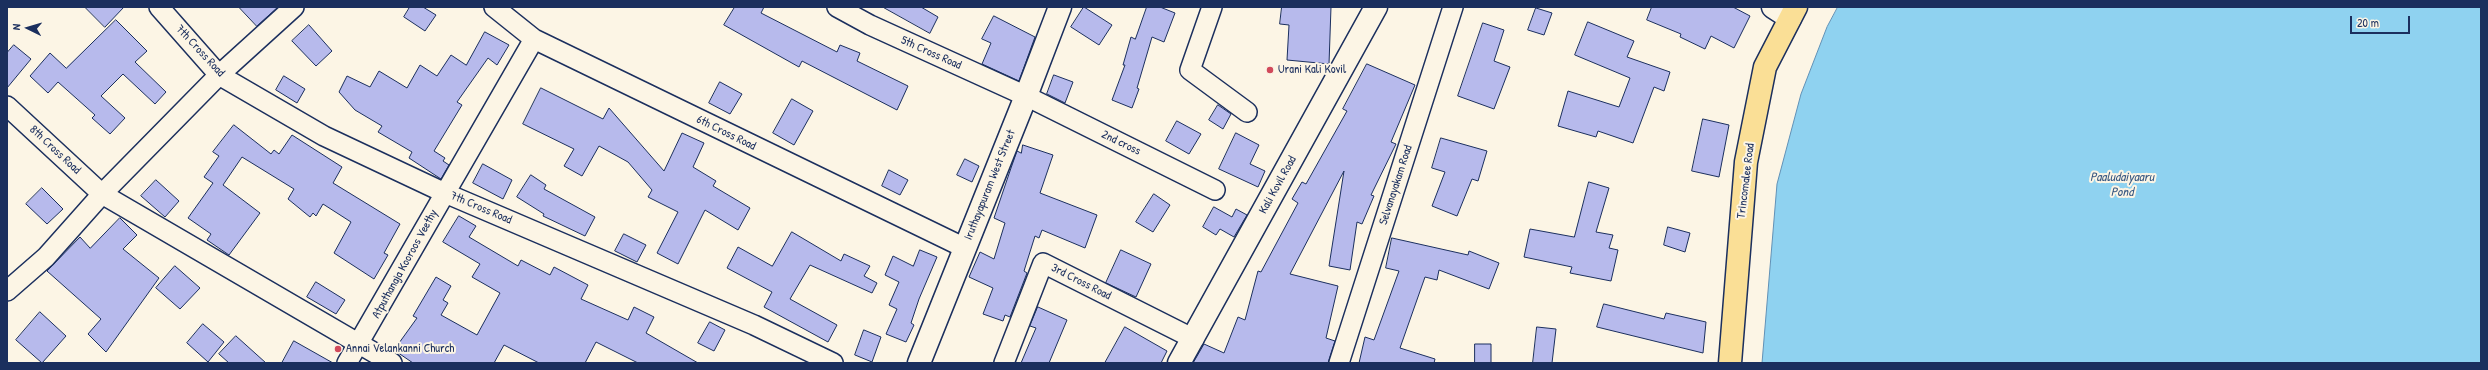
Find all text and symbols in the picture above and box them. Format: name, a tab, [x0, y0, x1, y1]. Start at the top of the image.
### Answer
north arrow	[8, 8, 48, 48]
scale bar	[2352, 8, 2412, 34]
text: 20 m	[2357, 14, 2379, 31]
street label: 7th Cross Road	[172, 22, 228, 80]
text: N	[9, 23, 23, 30]
street label: 5th Cross Road	[899, 33, 963, 73]
place label: Urani Kali Kovil	[1278, 63, 1346, 77]
marker: Urani Kali Kovil	[1265, 65, 1275, 75]
street label: 6th Cross Road	[694, 112, 758, 154]
street label: 8th Cross Road	[26, 123, 84, 177]
street label: 2nd cross	[1099, 127, 1143, 159]
street label: Iruthayapuram West Street	[961, 128, 1019, 242]
street label: Trincomalee Road	[1734, 142, 1758, 220]
street label: Selvanayakam Road	[1376, 143, 1416, 227]
street label: Kali Kovil Road	[1256, 154, 1300, 216]
water label: Paaludaiyaaru Pond	[2090, 170, 2154, 201]
street label: 7th Cross Road	[448, 189, 514, 227]
street label: Atputhanaja Kooroos Veethy	[369, 207, 441, 321]
street label: 3rd Cross Road	[1049, 261, 1113, 303]
place label: Annai Velankanni Church	[346, 342, 454, 356]
marker: Annai Velankanni Church	[333, 344, 343, 354]

